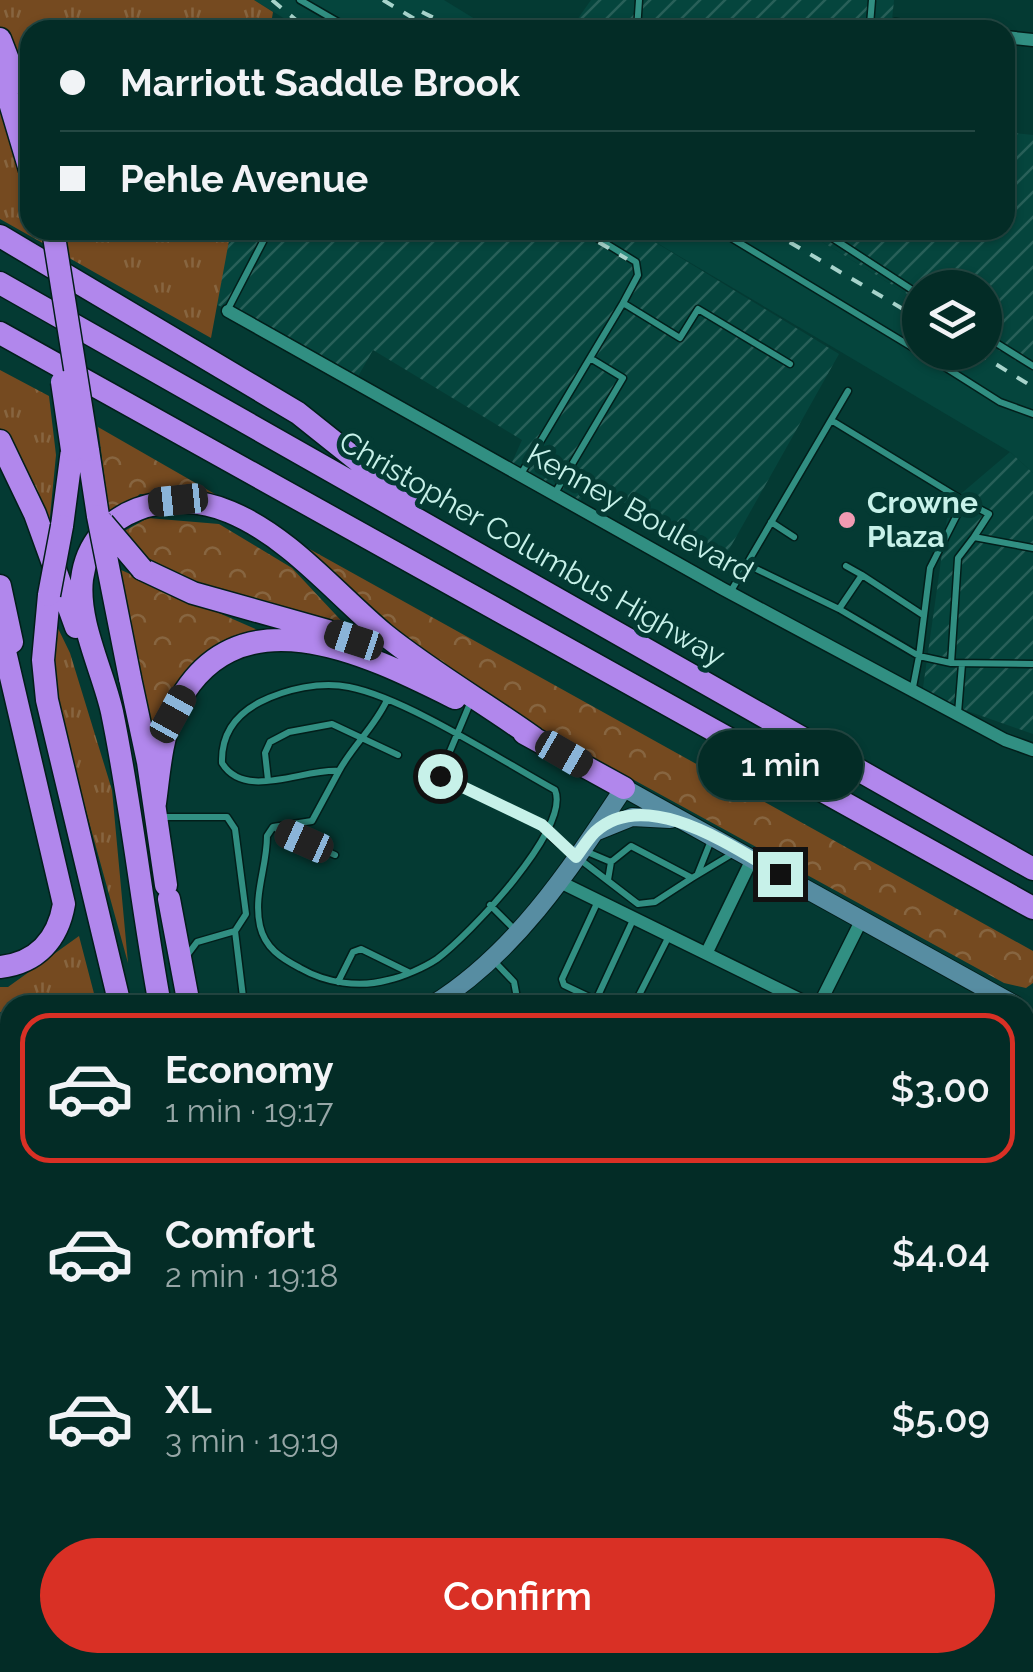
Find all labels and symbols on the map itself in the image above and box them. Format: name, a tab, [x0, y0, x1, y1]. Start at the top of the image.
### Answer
street label: Christopher Columbus Highway	[333, 424, 731, 674]
street label: Kenney Boulevard	[521, 436, 759, 589]
car	[147, 482, 209, 518]
place label: Crowne Plaza	[867, 485, 978, 554]
marker: Crowne Plaza	[836, 509, 858, 531]
car	[321, 616, 387, 664]
car	[145, 680, 201, 748]
car	[531, 726, 597, 782]
callout: 1 min	[698, 729, 862, 799]
route start	[418, 754, 463, 799]
car	[270, 815, 338, 867]
route end	[758, 852, 803, 897]

